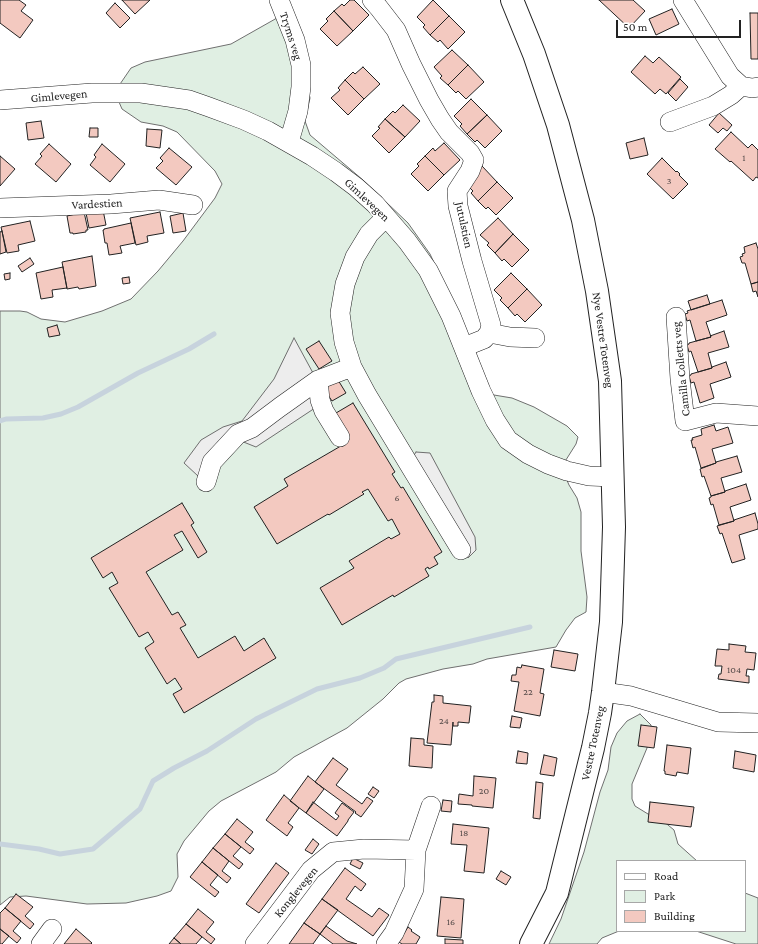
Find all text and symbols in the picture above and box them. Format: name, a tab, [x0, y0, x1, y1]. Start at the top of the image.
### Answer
street label: Tryms veg	[277, 10, 305, 62]
scale bar	[618, 12, 743, 38]
text: 50 m	[623, 20, 647, 34]
street label: Gimlevegen	[30, 86, 88, 106]
house number: 1	[742, 152, 746, 164]
street label: Gimlevegen	[341, 175, 393, 225]
house number: 3	[667, 175, 671, 187]
street label: Vardestien	[71, 195, 123, 213]
street label: Jutulstien	[452, 201, 476, 249]
street label: Nye Vestre Totenveg	[589, 291, 617, 389]
street label: Camilla Colletts veg	[669, 321, 693, 417]
house number: 6	[394, 492, 400, 504]
house number: 104	[727, 664, 741, 676]
house number: 22	[523, 686, 533, 698]
street label: Vestre Totenveg	[578, 704, 608, 782]
house number: 24	[439, 715, 449, 727]
house number: 20	[479, 785, 489, 797]
house number: 18	[460, 827, 468, 839]
legend	[616, 860, 746, 932]
street label: Konglevegen	[271, 864, 321, 920]
text: Road	[654, 869, 678, 883]
text: Park	[654, 889, 675, 903]
text: Building	[654, 909, 695, 923]
house number: 16	[447, 916, 455, 928]

